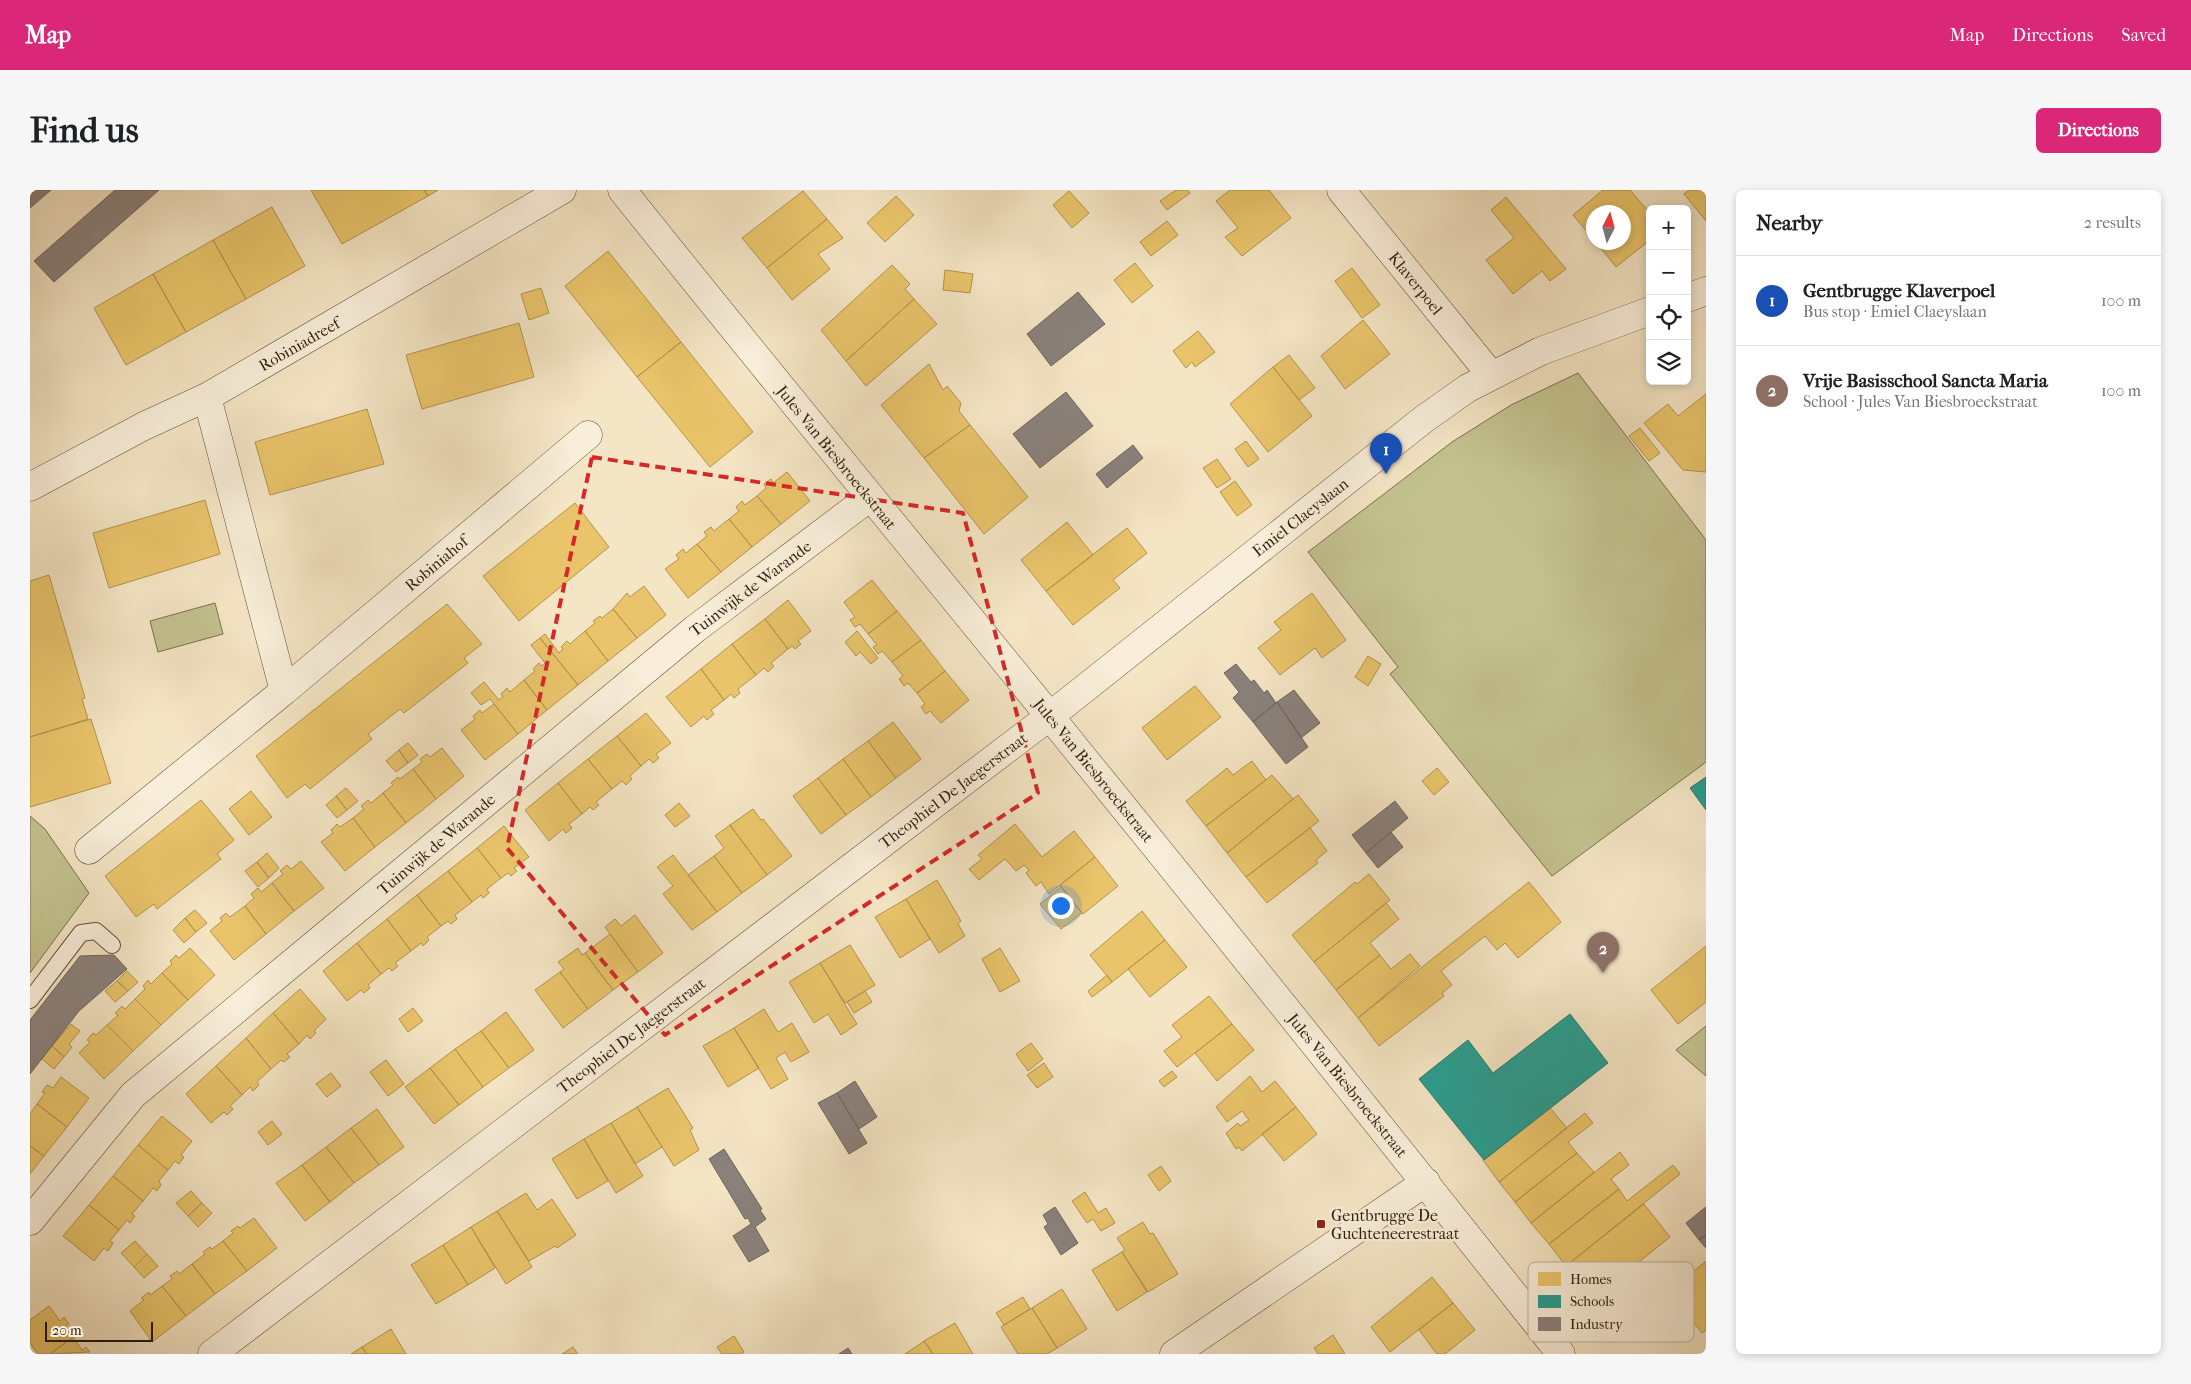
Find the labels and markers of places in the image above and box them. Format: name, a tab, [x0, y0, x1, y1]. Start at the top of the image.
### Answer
pin: 1	[1370, 433, 1402, 474]
pin: 2	[1587, 932, 1619, 973]
place label: Gentbrugge De Guchteneerestraat	[1331, 1206, 1460, 1243]
marker: Gentbrugge De Guchteneerestraat	[1315, 1218, 1327, 1230]

